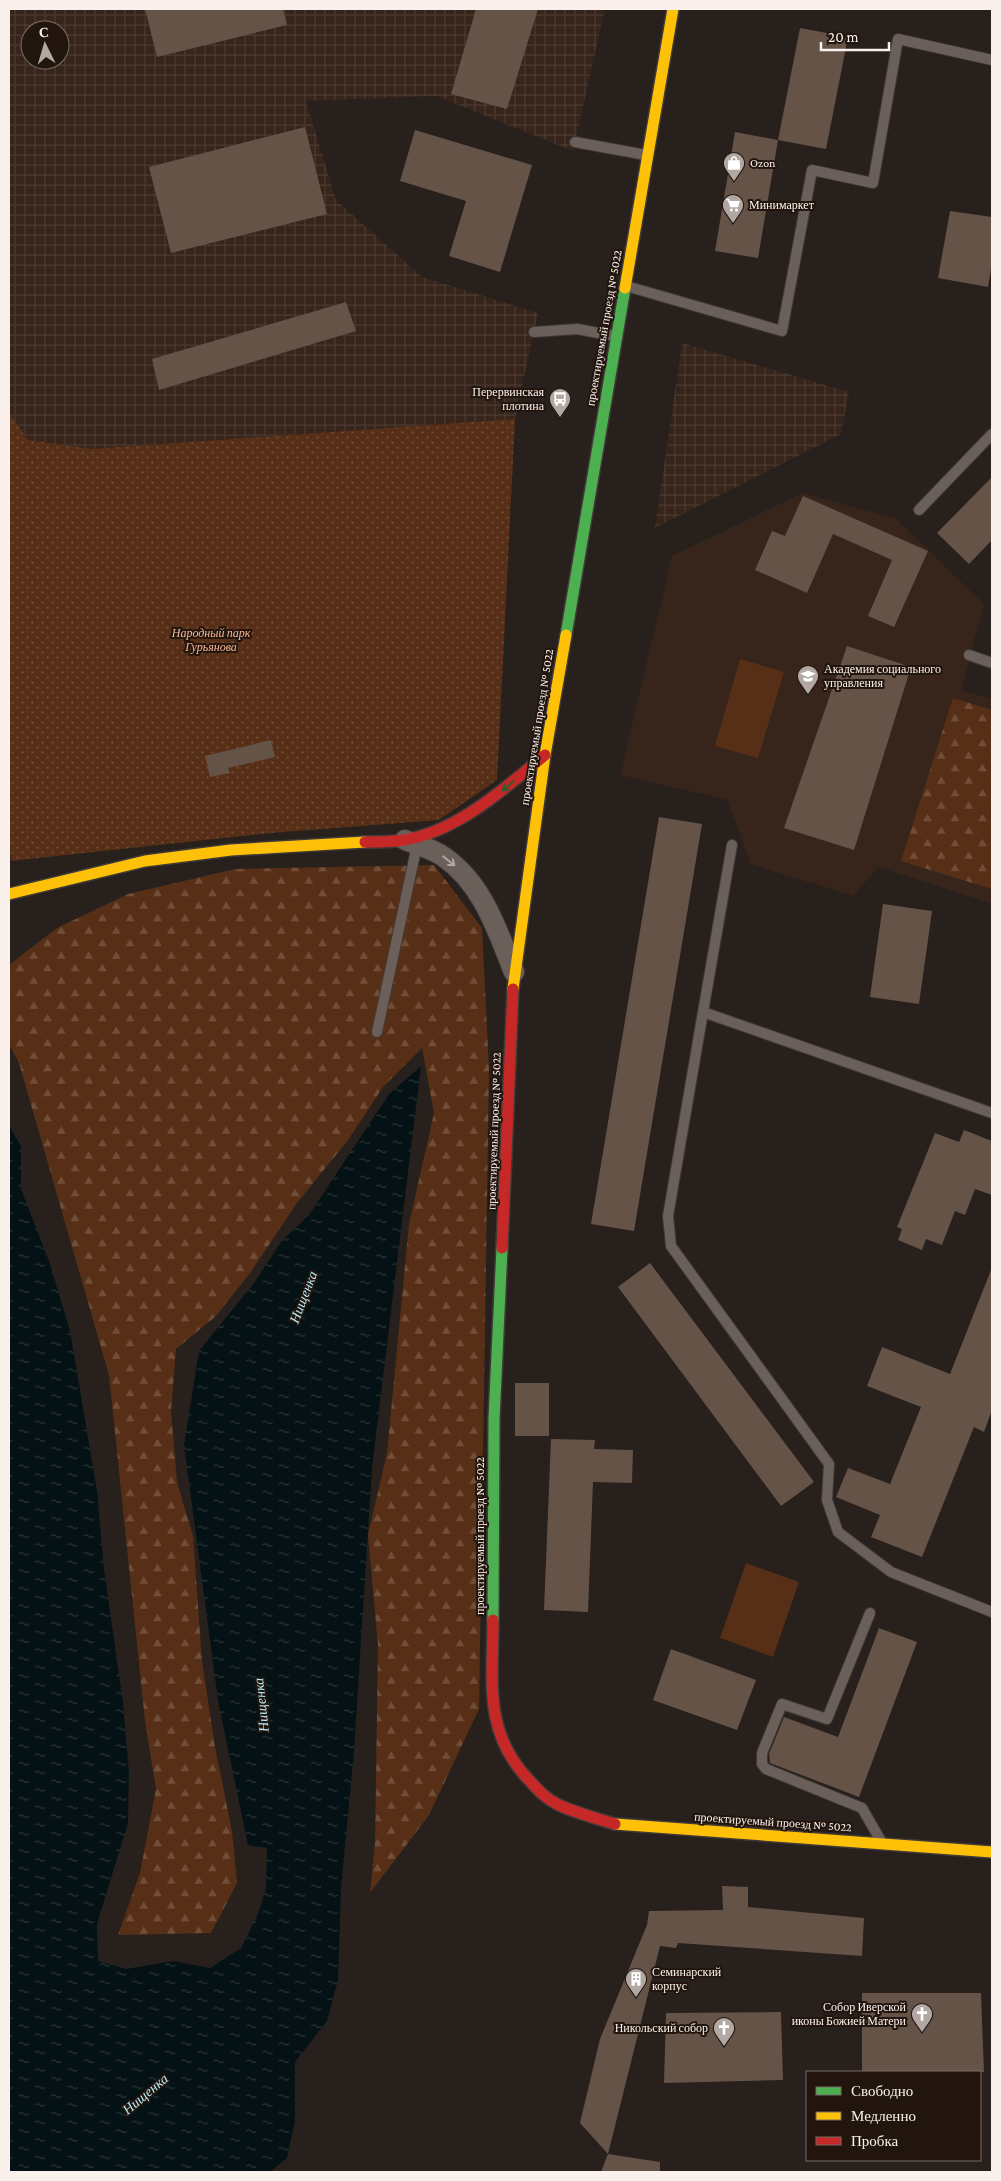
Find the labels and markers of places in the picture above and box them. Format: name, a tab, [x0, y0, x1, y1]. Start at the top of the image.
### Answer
shop icon: Ozon	[722, 151, 746, 182]
place label: Ozon	[750, 156, 776, 170]
supermarket icon: Минимаркет	[721, 193, 745, 224]
place label: Минимаркет	[749, 198, 815, 212]
place label: Перервинская плотина	[472, 385, 545, 413]
bus stop icon: Перервинская плотина	[548, 387, 572, 418]
place label: Академия социального управления	[824, 662, 941, 690]
school or university icon: Академия социального управления	[796, 664, 820, 695]
place label: Семинарский корпус	[652, 1965, 722, 1993]
building icon: Семинарский корпус	[624, 1967, 648, 1998]
place label: Собор Иверской иконы Божией Матери	[792, 2000, 907, 2028]
church icon: Собор Иверской иконы Божией Матери	[910, 2002, 934, 2033]
church icon: Никольский собор	[712, 2016, 736, 2047]
place label: Никольский собор	[615, 2021, 708, 2035]

